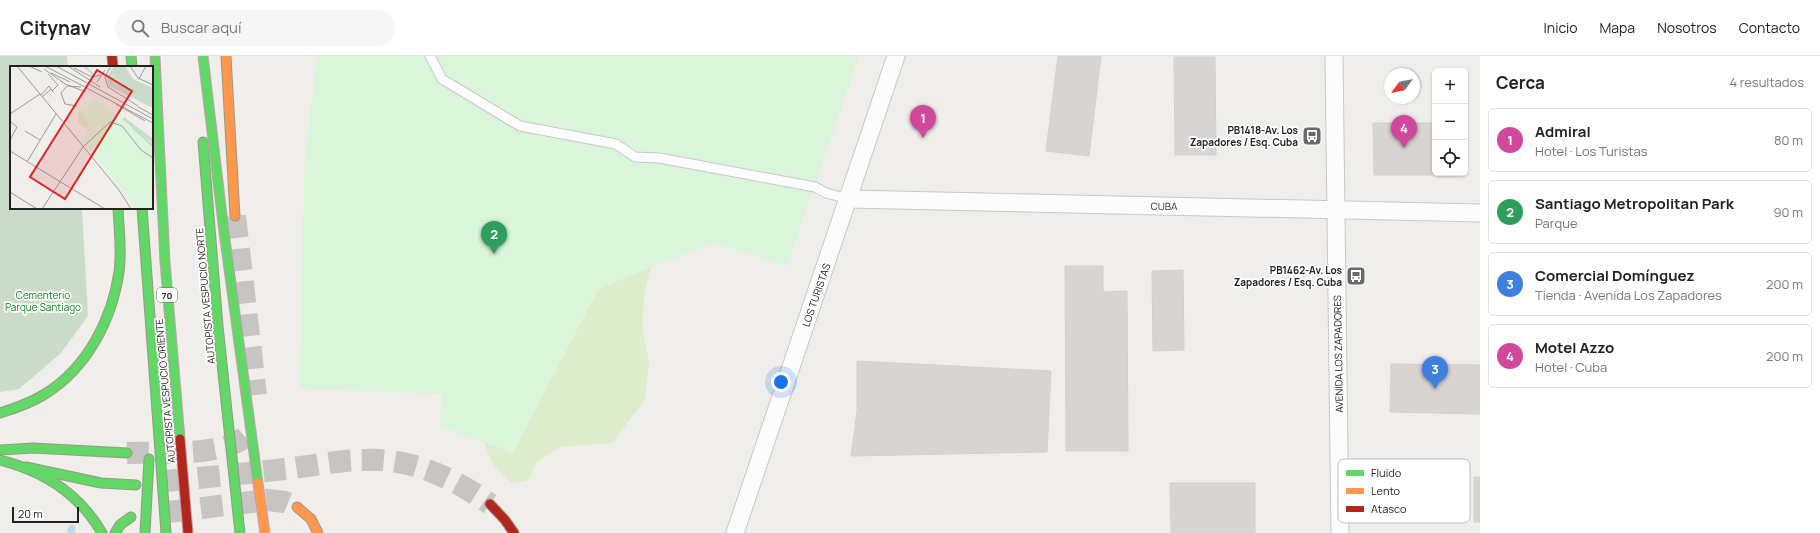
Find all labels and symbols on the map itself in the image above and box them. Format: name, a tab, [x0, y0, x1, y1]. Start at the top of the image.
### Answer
inset map	[10, 66, 153, 209]
north arrow	[1384, 68, 1420, 104]
pin: 1	[910, 105, 936, 138]
pin: 4	[1391, 115, 1417, 148]
place label: PB1418-Av. Los Zapadores / Esq. Cuba	[1190, 123, 1299, 149]
bus stop icon: PB1418-Av. Los Zapadores / Esq. Cuba	[1301, 125, 1323, 147]
street label: CUBA	[1151, 199, 1178, 213]
pin: 2	[481, 221, 507, 254]
street label: AUTOPISTA VESPUCIO NORTE	[192, 227, 218, 365]
street label: LOS TURISTAS	[799, 261, 833, 329]
place label: PB1462-Av. Los Zapadores / Esq. Cuba	[1234, 263, 1343, 289]
bus stop icon: PB1462-Av. Los Zapadores / Esq. Cuba	[1345, 265, 1367, 287]
park label: Cementerio Parque Santiago	[5, 288, 81, 314]
road number: 70	[157, 288, 177, 302]
street label: AVENIDA LOS ZAPADORES	[1330, 295, 1346, 413]
street label: AUTOPISTA VESPUCIO ORIENTE	[152, 318, 178, 464]
pin: 3	[1422, 356, 1448, 389]
your location	[771, 372, 791, 392]
legend	[1338, 459, 1470, 523]
text: Fluido	[1371, 465, 1402, 480]
text: Lento	[1371, 483, 1401, 498]
text: Atasco	[1371, 501, 1407, 516]
scale bar	[12, 505, 79, 524]

